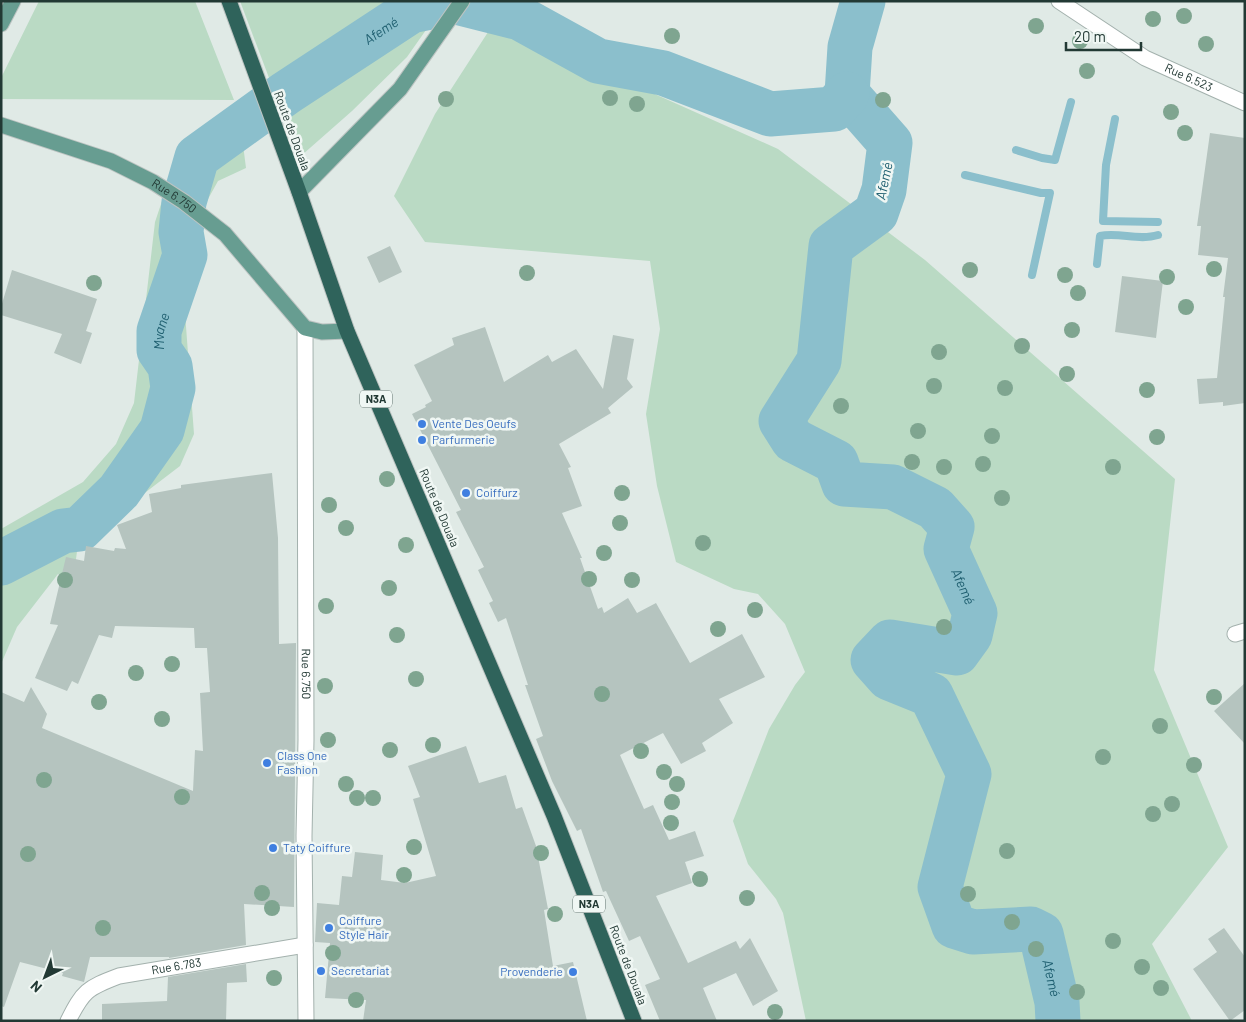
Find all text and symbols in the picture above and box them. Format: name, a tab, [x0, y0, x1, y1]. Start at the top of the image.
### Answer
water label: Afemé	[360, 13, 401, 48]
scale bar	[1066, 20, 1141, 52]
text: 20 m	[1074, 27, 1106, 45]
street label: Rue 6.523	[1163, 60, 1215, 94]
street label: Route de Douala	[272, 89, 314, 173]
water label: Afemé	[871, 161, 896, 201]
street label: Rue 6.750	[150, 175, 200, 215]
water label: Mvane	[150, 310, 173, 350]
road number: N3A	[360, 390, 392, 408]
place label: Vente Des Oeufs	[432, 416, 517, 430]
marker: Vente Des Oeufs	[416, 418, 428, 430]
place label: Parfurmerie	[432, 432, 495, 446]
marker: Parfurmerie	[416, 434, 428, 446]
street label: Route de Douala	[417, 466, 463, 549]
place label: Coiffurz	[476, 485, 518, 499]
marker: Coiffurz	[460, 487, 472, 499]
water label: Afemé	[948, 566, 979, 607]
street label: Rue 6.750	[300, 649, 314, 699]
place label: Class One Fashion	[277, 748, 327, 776]
marker: Class One Fashion	[261, 757, 273, 769]
place label: Taty Coiffure	[283, 840, 351, 854]
marker: Taty Coiffure	[267, 842, 279, 854]
road number: N3A	[573, 896, 605, 912]
place label: Coiffure Style Hair	[339, 913, 390, 941]
marker: Coiffure Style Hair	[323, 922, 335, 934]
street label: Route de Douala	[607, 923, 651, 1006]
north arrow	[20, 952, 70, 1002]
street label: Rue 6.783	[150, 954, 202, 976]
water label: Afemé	[1039, 957, 1064, 998]
place label: Secretariat	[331, 963, 390, 977]
place label: Provenderie	[500, 964, 563, 978]
marker: Secretariat	[315, 965, 327, 977]
marker: Provenderie	[567, 966, 579, 978]
text: N	[27, 978, 45, 996]

